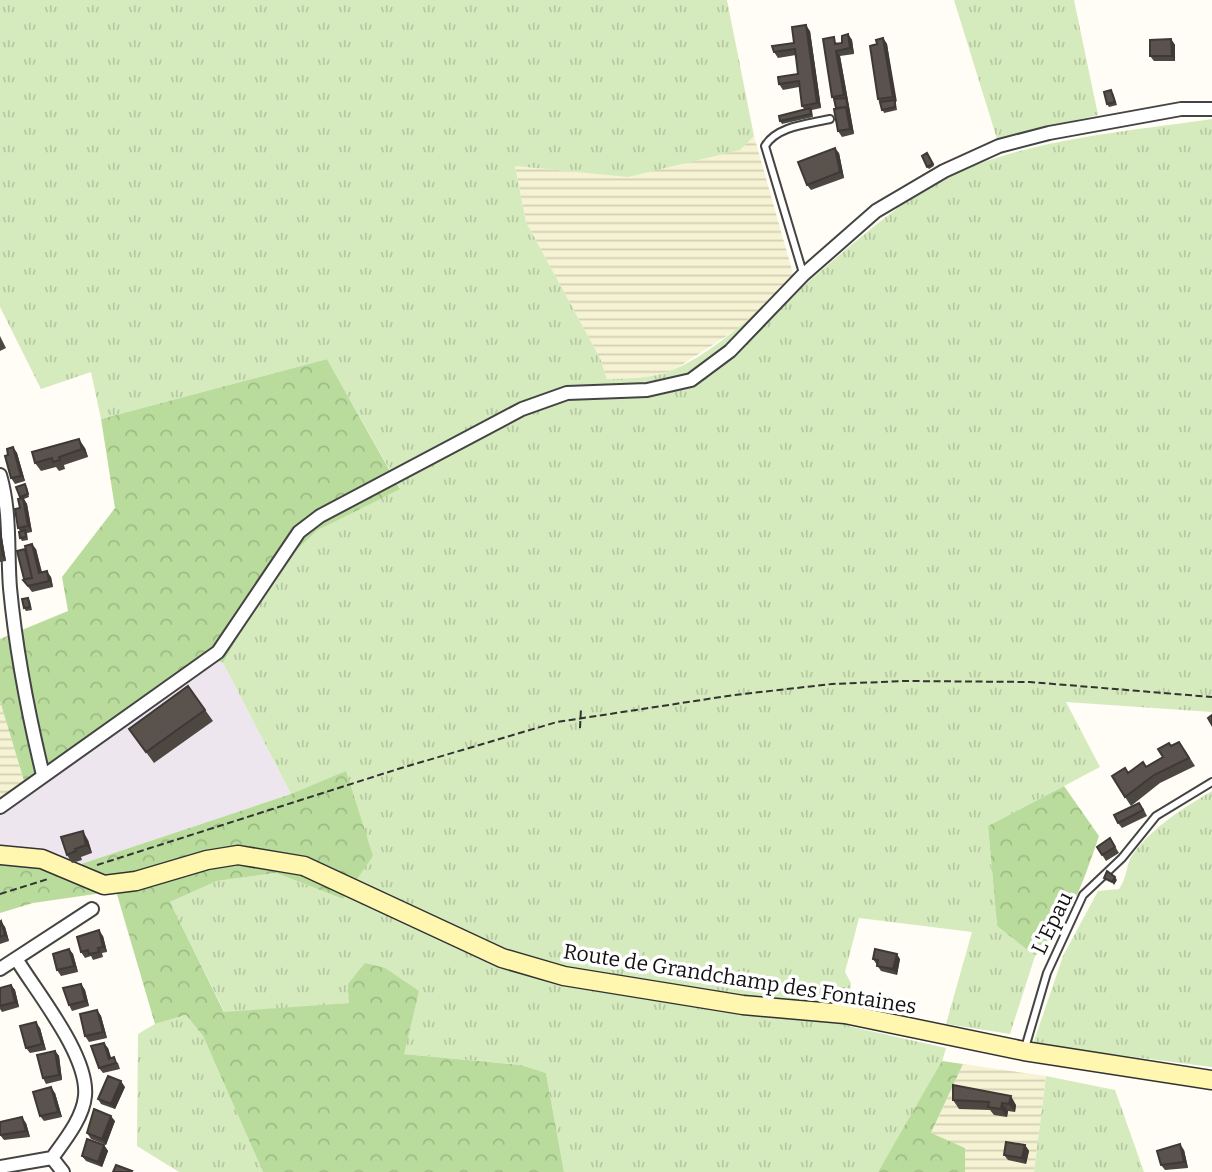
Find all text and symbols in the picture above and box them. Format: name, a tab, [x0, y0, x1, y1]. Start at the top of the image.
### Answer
street label: L'Epau	[1026, 887, 1078, 959]
street label: Route de Grandchamp des Fontaines	[562, 938, 918, 1020]

